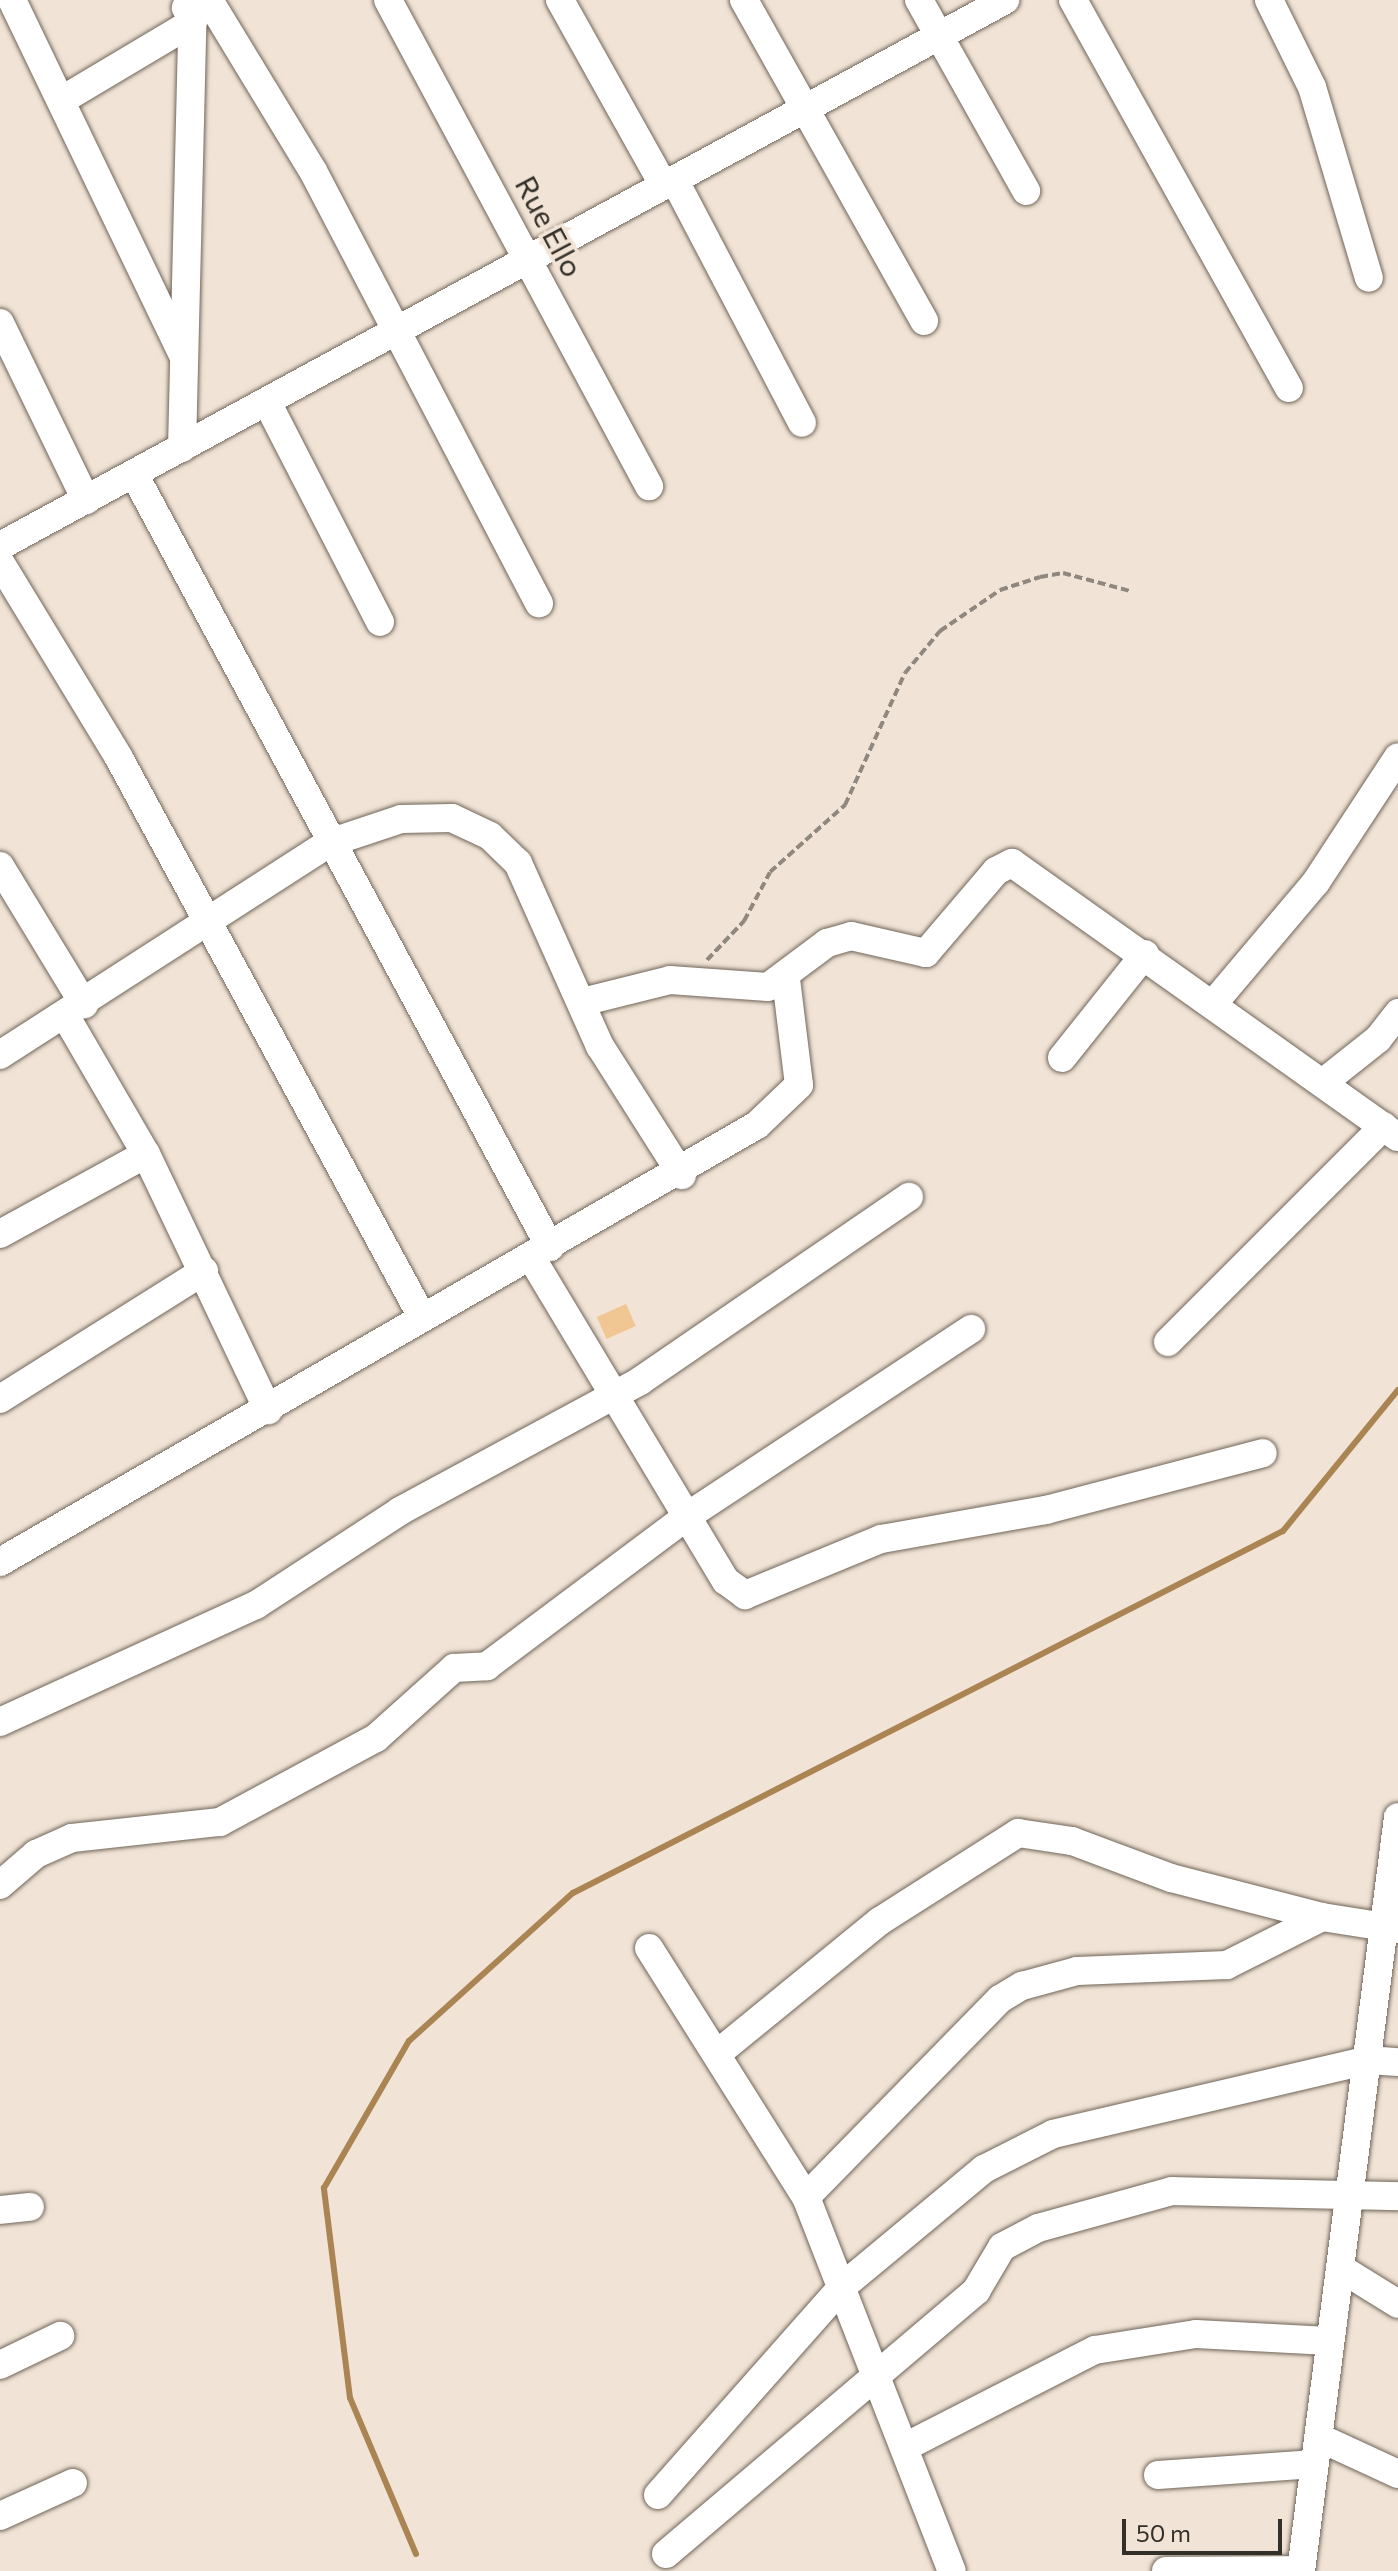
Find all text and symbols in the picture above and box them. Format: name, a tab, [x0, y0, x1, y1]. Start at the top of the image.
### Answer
street label: Rue Ello	[508, 169, 592, 283]
scale bar	[1126, 2503, 1286, 2553]
text: 50 m	[1136, 2518, 1191, 2547]

